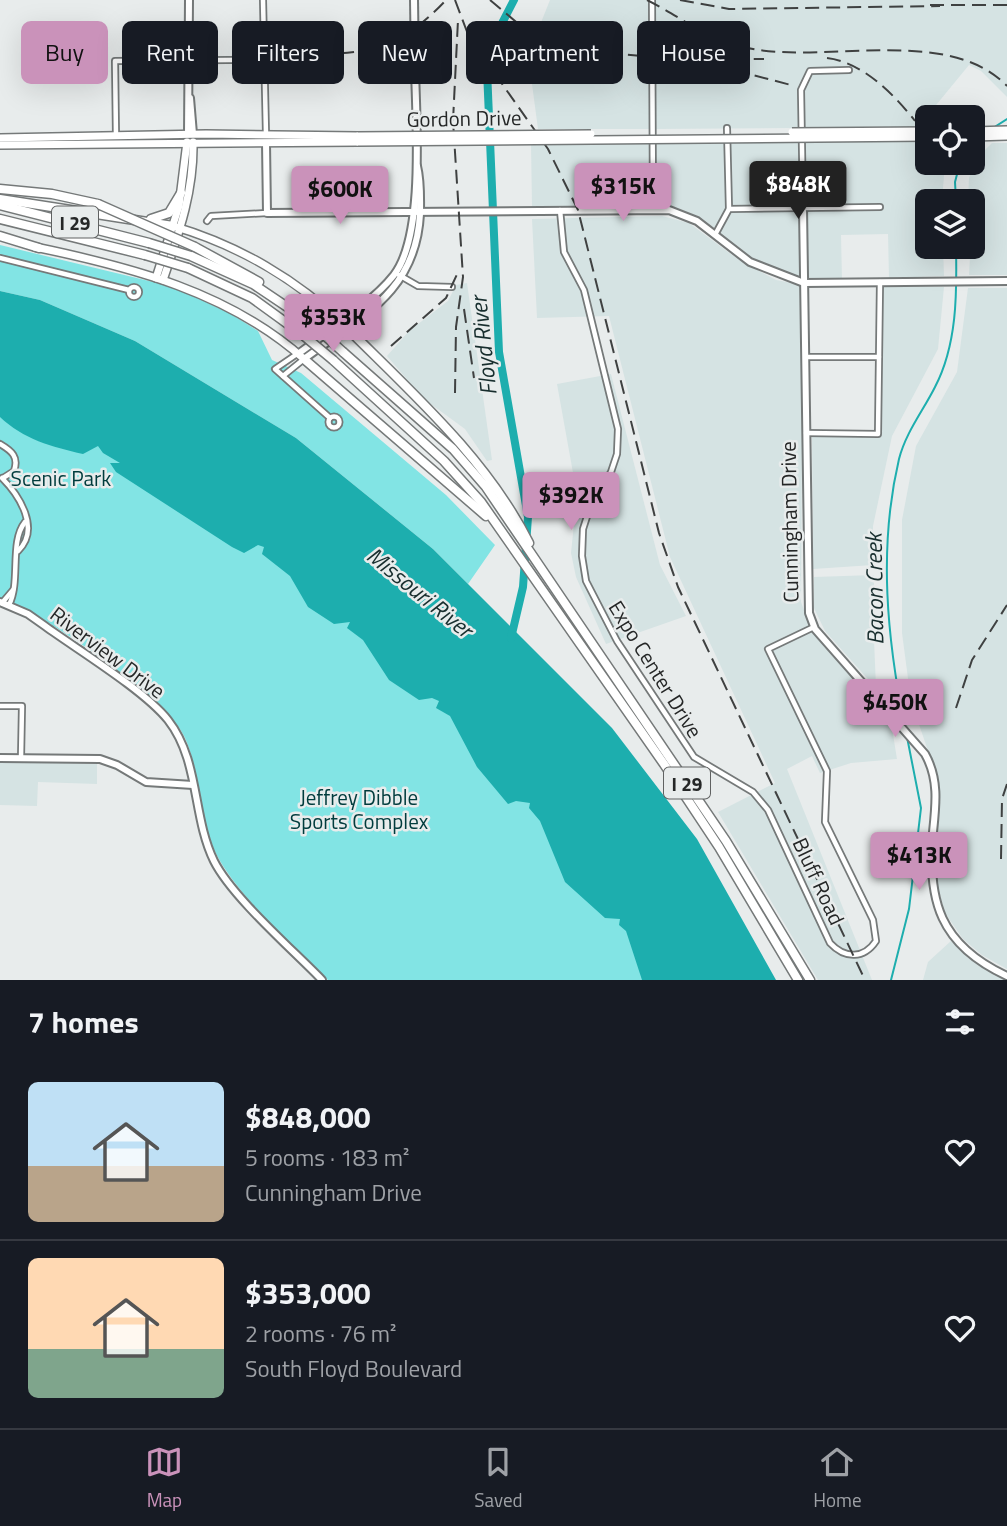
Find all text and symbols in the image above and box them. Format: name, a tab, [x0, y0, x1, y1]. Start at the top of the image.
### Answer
chip: Buy	[21, 21, 108, 84]
chip: Rent	[122, 21, 218, 84]
chip: Filters	[232, 21, 344, 84]
chip: New	[358, 21, 452, 84]
chip: Apartment	[466, 21, 623, 84]
chip: House	[637, 21, 750, 84]
street label: Gordon Drive	[406, 101, 522, 135]
map controls	[915, 105, 985, 259]
button: locate	[915, 105, 985, 175]
pin: $848K	[749, 162, 847, 221]
pin: $315K	[574, 164, 672, 223]
pin: $600K	[291, 166, 389, 226]
text: $848K	[765, 166, 831, 201]
text: $315K	[590, 168, 656, 203]
text: $600K	[307, 171, 373, 206]
button: layers	[915, 189, 985, 259]
road number: I 29	[52, 206, 98, 238]
water label: Floyd River	[460, 292, 506, 397]
pin: $353K	[284, 294, 382, 354]
text: $353K	[300, 299, 366, 334]
street label: Cunningham Drive	[772, 441, 806, 603]
park label: Scenic Park	[11, 462, 111, 494]
pin: $392K	[522, 472, 620, 532]
text: $392K	[538, 477, 604, 512]
water label: Bacon Creek	[855, 530, 892, 645]
water label: Missouri River	[359, 538, 483, 648]
street label: Expo Center Drive	[601, 594, 711, 744]
street label: Riverview Drive	[44, 598, 172, 706]
pin: $450K	[846, 680, 944, 739]
text: $450K	[862, 684, 928, 719]
road number: I 29	[664, 768, 710, 798]
park label: Jeffrey Dibble Sports Complex	[290, 781, 429, 837]
street label: Bluff Road	[785, 832, 853, 930]
pin: $413K	[870, 832, 968, 892]
text: $413K	[886, 837, 952, 872]
text: 7 homes	[28, 999, 139, 1045]
icon: filters	[941, 1003, 979, 1041]
text: $848,000	[245, 1094, 371, 1140]
icon: home	[84, 1110, 168, 1194]
icon: heart	[941, 1133, 979, 1171]
text: 5 rooms · 183 m²	[245, 1140, 409, 1175]
text: Cunningham Drive	[245, 1175, 422, 1210]
text: $353,000	[245, 1270, 371, 1316]
icon: home	[84, 1286, 168, 1370]
icon: heart	[941, 1309, 979, 1347]
text: 2 rooms · 76 m²	[245, 1316, 396, 1351]
text: South Floyd Boulevard	[245, 1351, 462, 1386]
tab: Map	[145, 1443, 183, 1514]
tab: Saved	[474, 1443, 523, 1514]
tab: Home	[813, 1443, 862, 1514]

